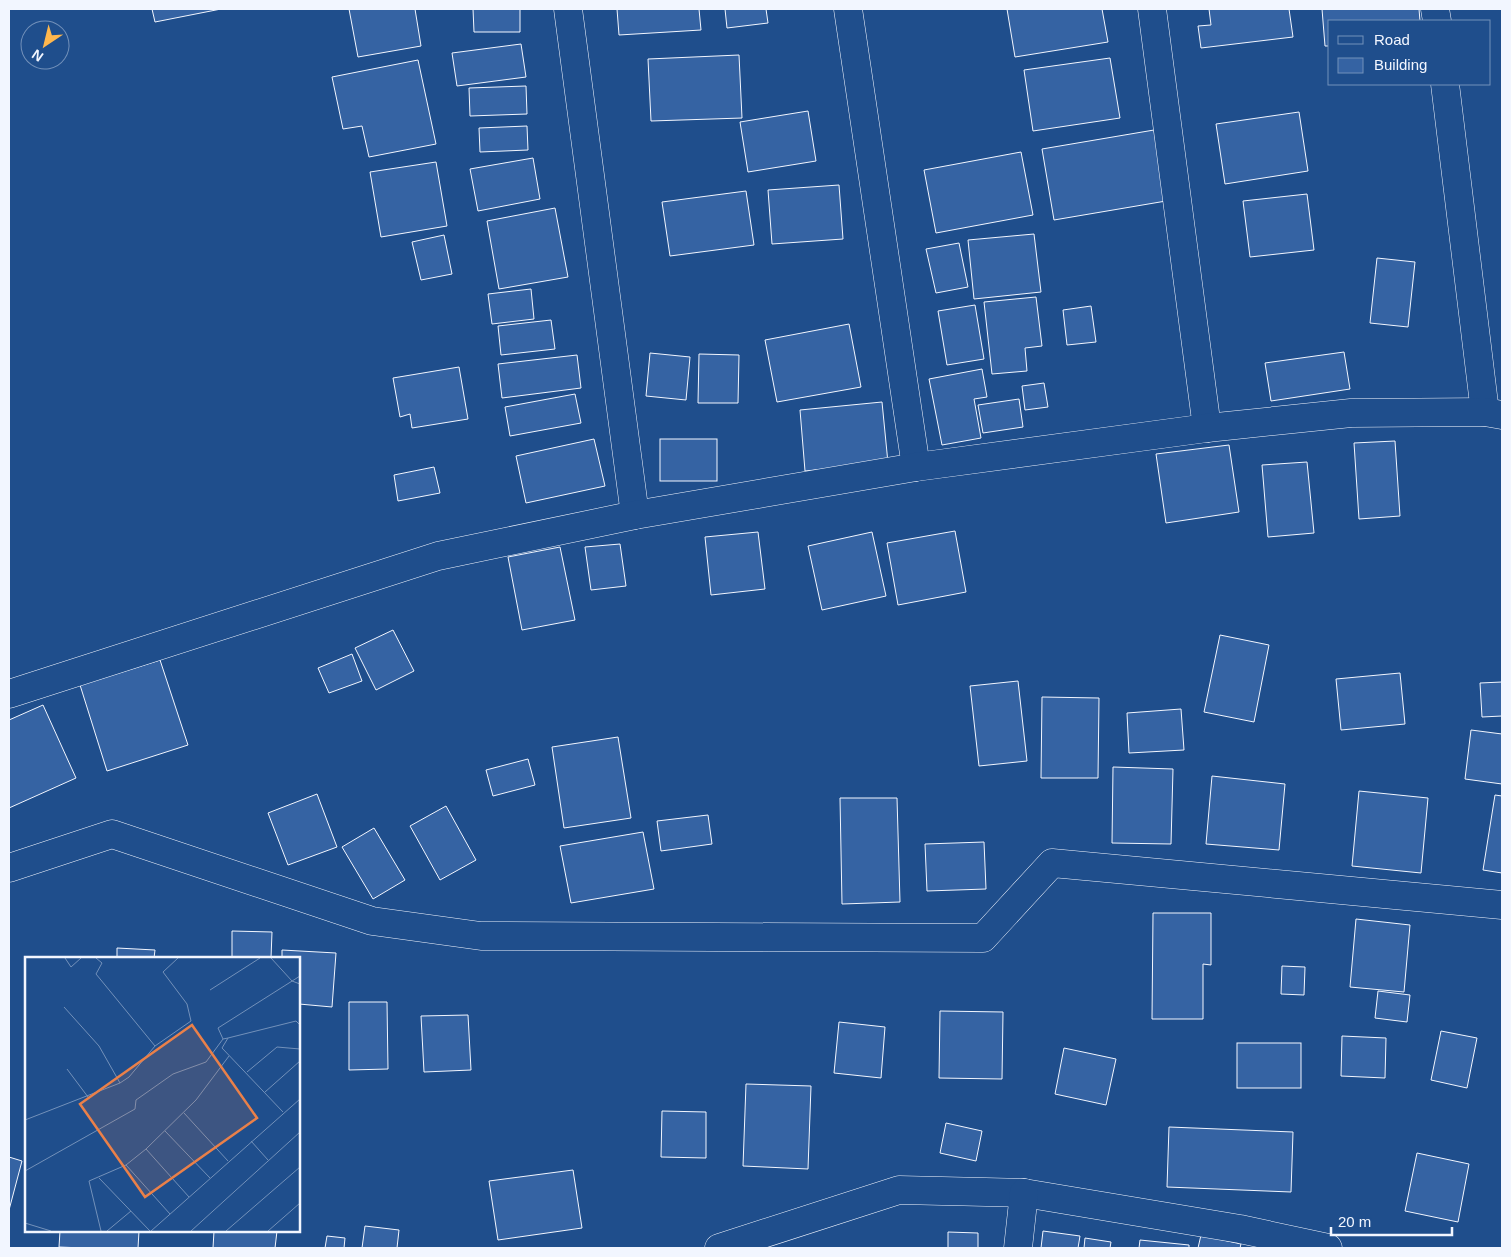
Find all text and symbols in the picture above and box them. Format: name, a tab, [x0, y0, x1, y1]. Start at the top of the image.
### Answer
north arrow	[20, 20, 70, 70]
legend	[1328, 20, 1491, 85]
text: Road	[1374, 31, 1410, 48]
text: N	[29, 46, 46, 65]
text: Building	[1374, 56, 1427, 73]
inset map	[25, 957, 300, 1232]
scale bar	[1331, 1204, 1452, 1236]
text: 20 m	[1338, 1213, 1371, 1230]

